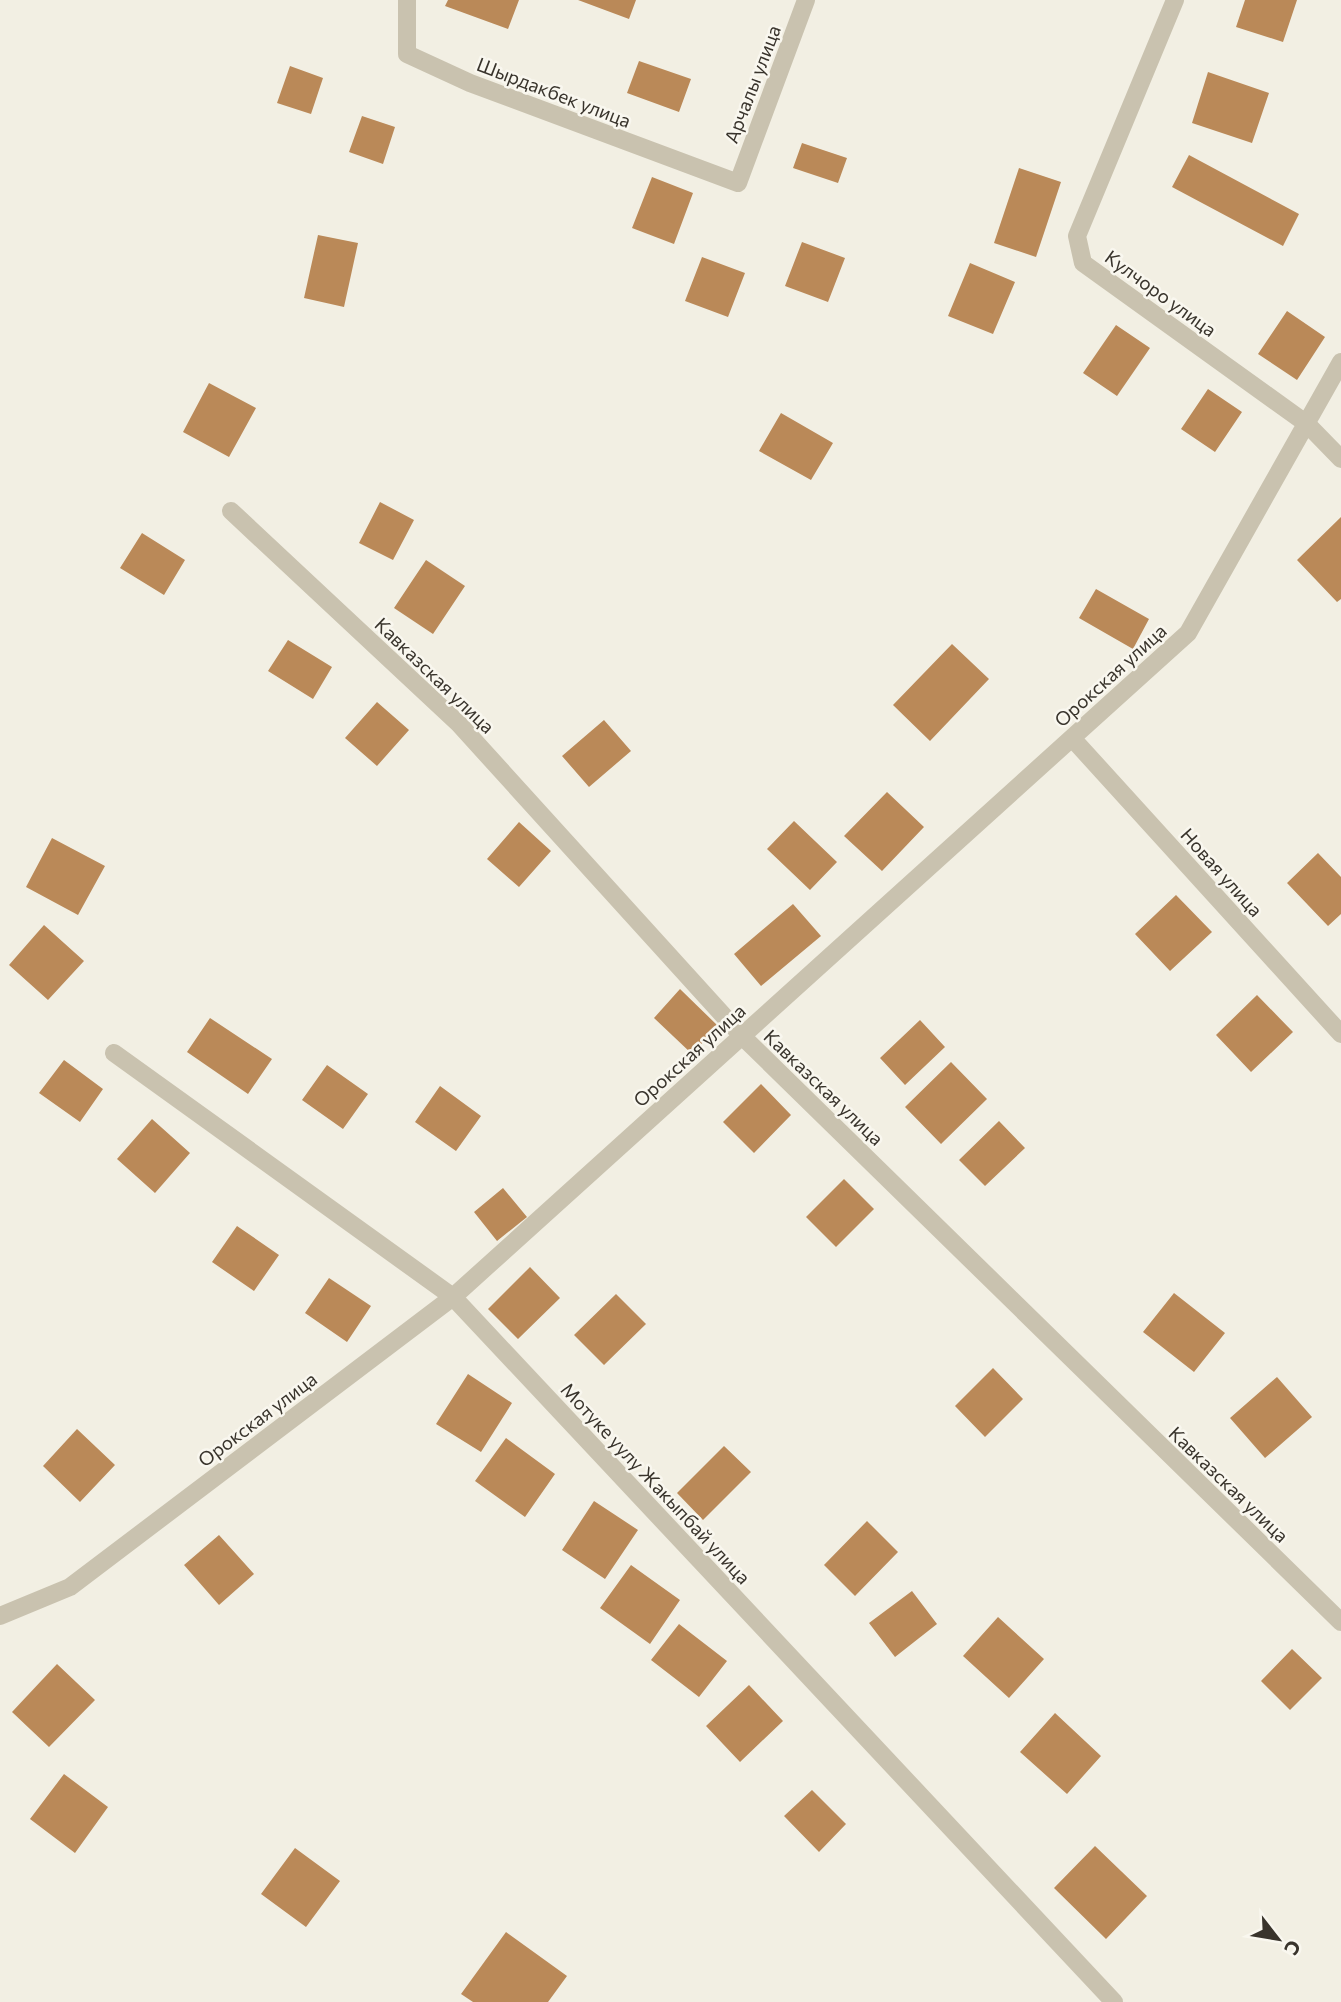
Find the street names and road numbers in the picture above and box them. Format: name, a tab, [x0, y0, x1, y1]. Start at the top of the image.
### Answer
street label: Арчалы улица	[719, 22, 785, 146]
street label: Шырдакбек улица	[474, 52, 634, 132]
street label: Кулчоро улица	[1101, 245, 1221, 341]
street label: Кавказская улица	[371, 612, 499, 738]
street label: Орокская улица	[1049, 619, 1171, 731]
street label: Новая улица	[1176, 823, 1268, 921]
street label: Орокская улица	[628, 999, 750, 1111]
street label: Кавказская улица	[760, 1024, 888, 1150]
street label: Орокская улица	[193, 1367, 321, 1471]
street label: Мотуке уулу Жакыпбай улица	[557, 1377, 755, 1589]
street label: Кавказская улица	[1165, 1421, 1293, 1547]

